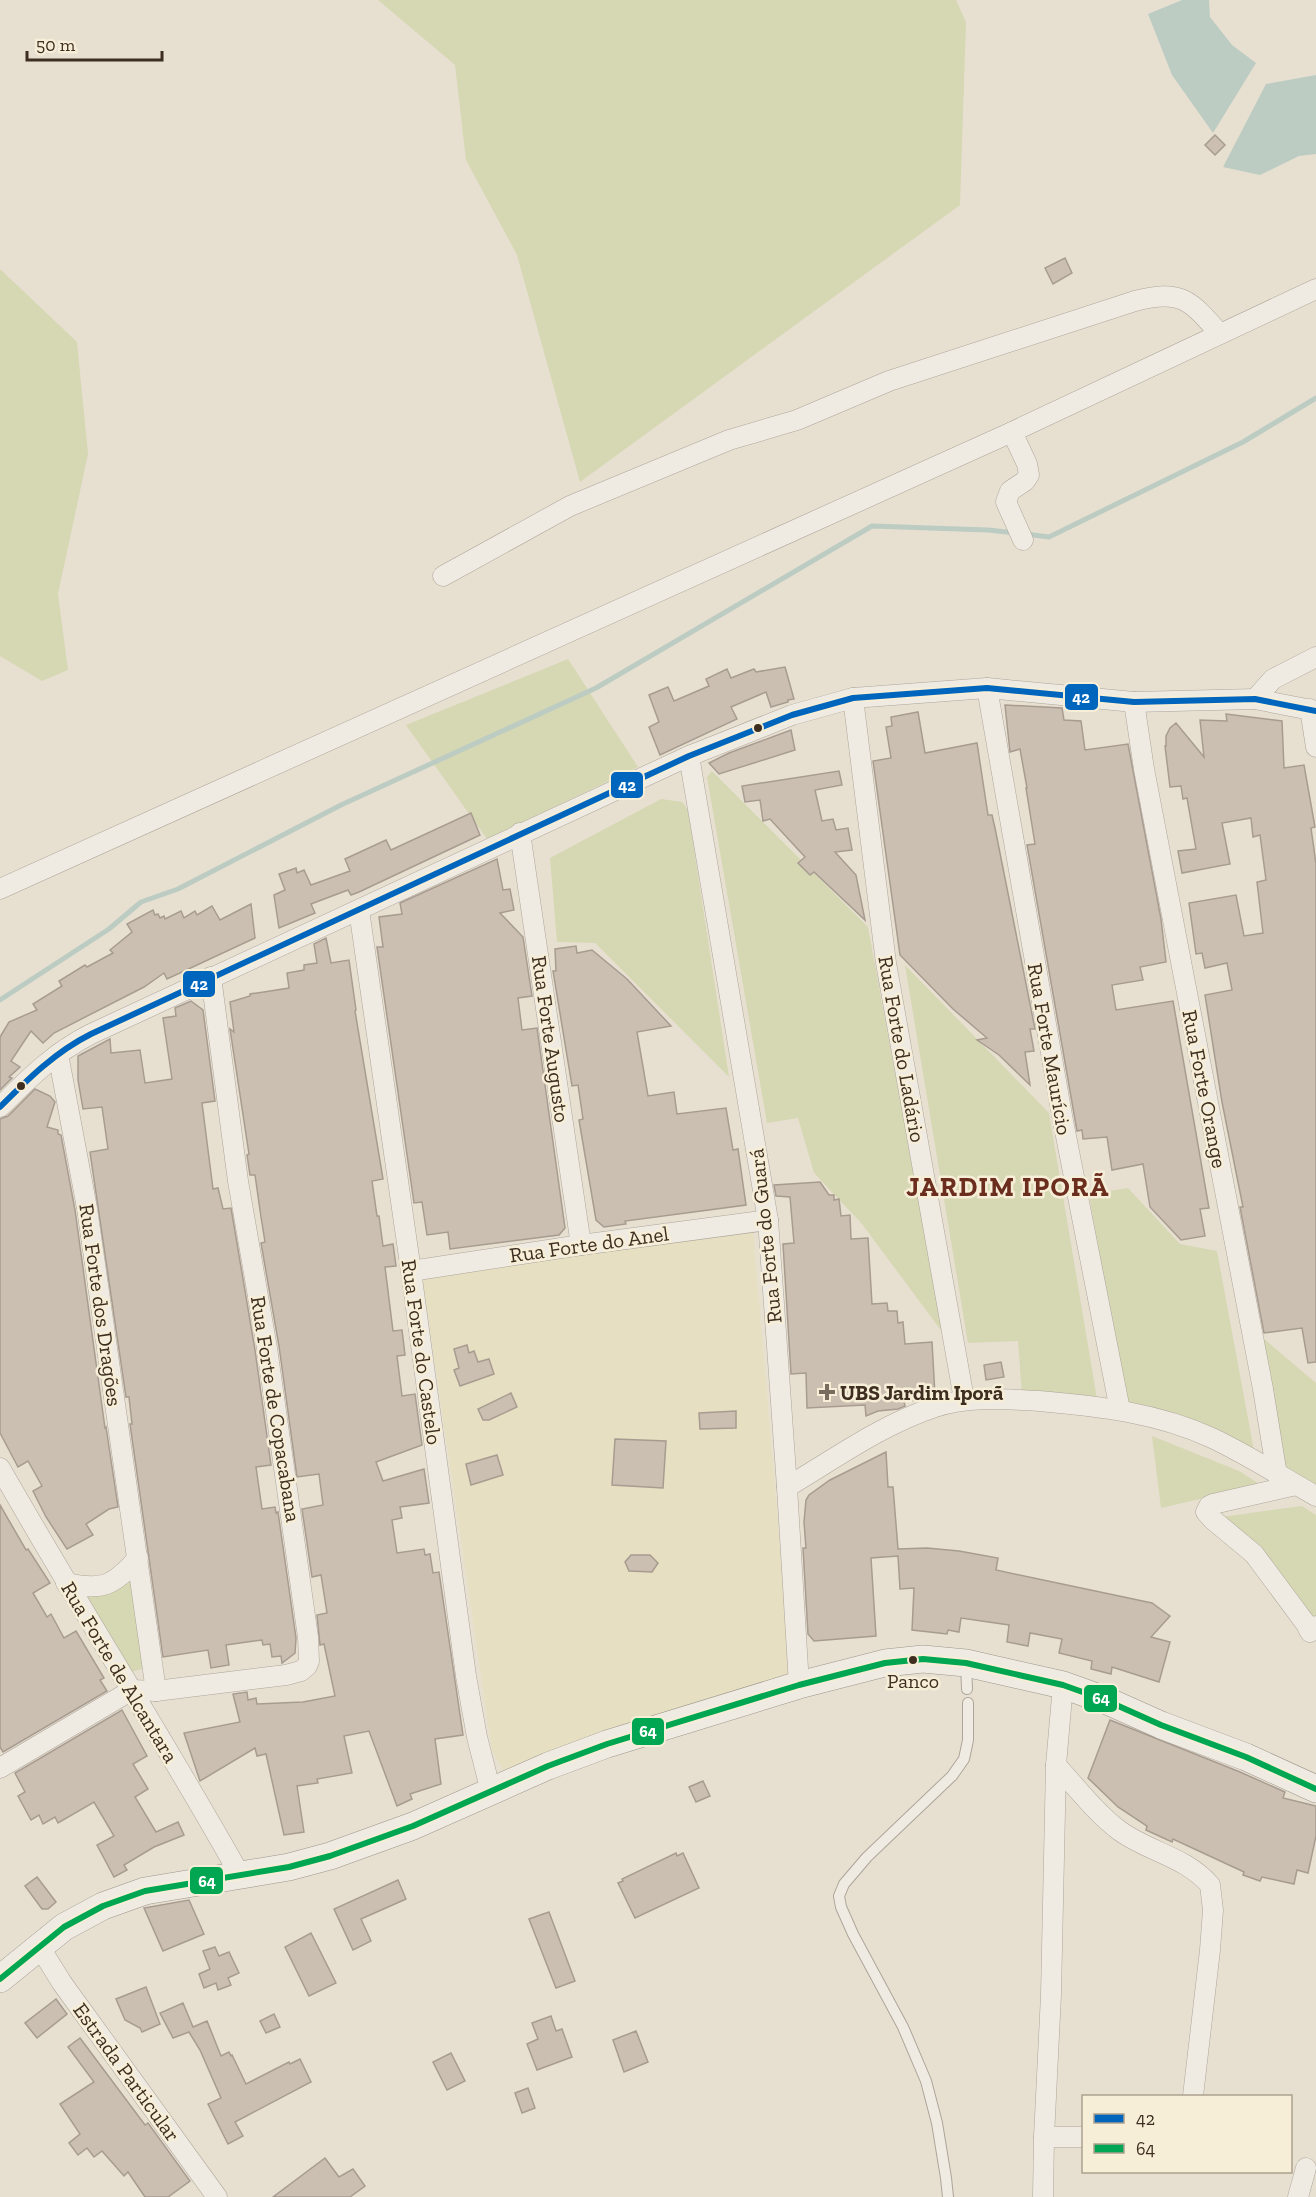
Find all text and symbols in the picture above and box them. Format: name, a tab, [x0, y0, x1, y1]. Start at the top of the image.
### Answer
scale bar	[27, 24, 162, 62]
text: 50 m	[36, 34, 76, 56]
line badge: 42	[1064, 683, 1099, 711]
text: 42	[1072, 688, 1090, 707]
unlabelled marker	[752, 722, 764, 734]
line badge: 42	[610, 771, 644, 799]
text: 42	[618, 776, 636, 795]
street label: Rua Forte Augusto	[527, 954, 575, 1124]
street label: Rua Forte do Ladário	[873, 954, 931, 1144]
street label: Rua Forte Maurício	[1023, 961, 1077, 1137]
line badge: 42	[182, 970, 216, 998]
text: 42	[190, 975, 208, 994]
street label: Rua Forte Orange	[1177, 1008, 1233, 1170]
unlabelled marker	[15, 1080, 27, 1092]
street label: Rua Forte do Guará	[743, 1147, 787, 1325]
district label: JARDIM IPORÃ	[906, 1171, 1110, 1203]
street label: Rua Forte dos Dragões	[74, 1202, 128, 1408]
street label: Rua Forte do Anel	[508, 1220, 671, 1268]
street label: Rua Forte do Castelo	[397, 1258, 447, 1446]
street label: Rua Forte de Copacabana	[246, 1294, 306, 1524]
place label: UBS Jardim Iporã	[840, 1380, 1004, 1405]
marker: UBS Jardim Iporã	[818, 1383, 836, 1401]
street label: Rua Forte de Alcantara	[56, 1577, 184, 1767]
marker: Panco	[907, 1654, 919, 1666]
place label: Panco	[887, 1669, 939, 1693]
line badge: 64	[1083, 1684, 1118, 1713]
text: 64	[1092, 1689, 1110, 1708]
line badge: 64	[631, 1717, 665, 1746]
text: 64	[639, 1722, 657, 1741]
line badge: 64	[189, 1866, 224, 1895]
text: 64	[198, 1872, 216, 1891]
street label: Estrada Particular	[68, 1998, 186, 2146]
legend	[1082, 2095, 1292, 2173]
text: 42	[1136, 2108, 1155, 2130]
text: 64	[1136, 2138, 1156, 2160]

